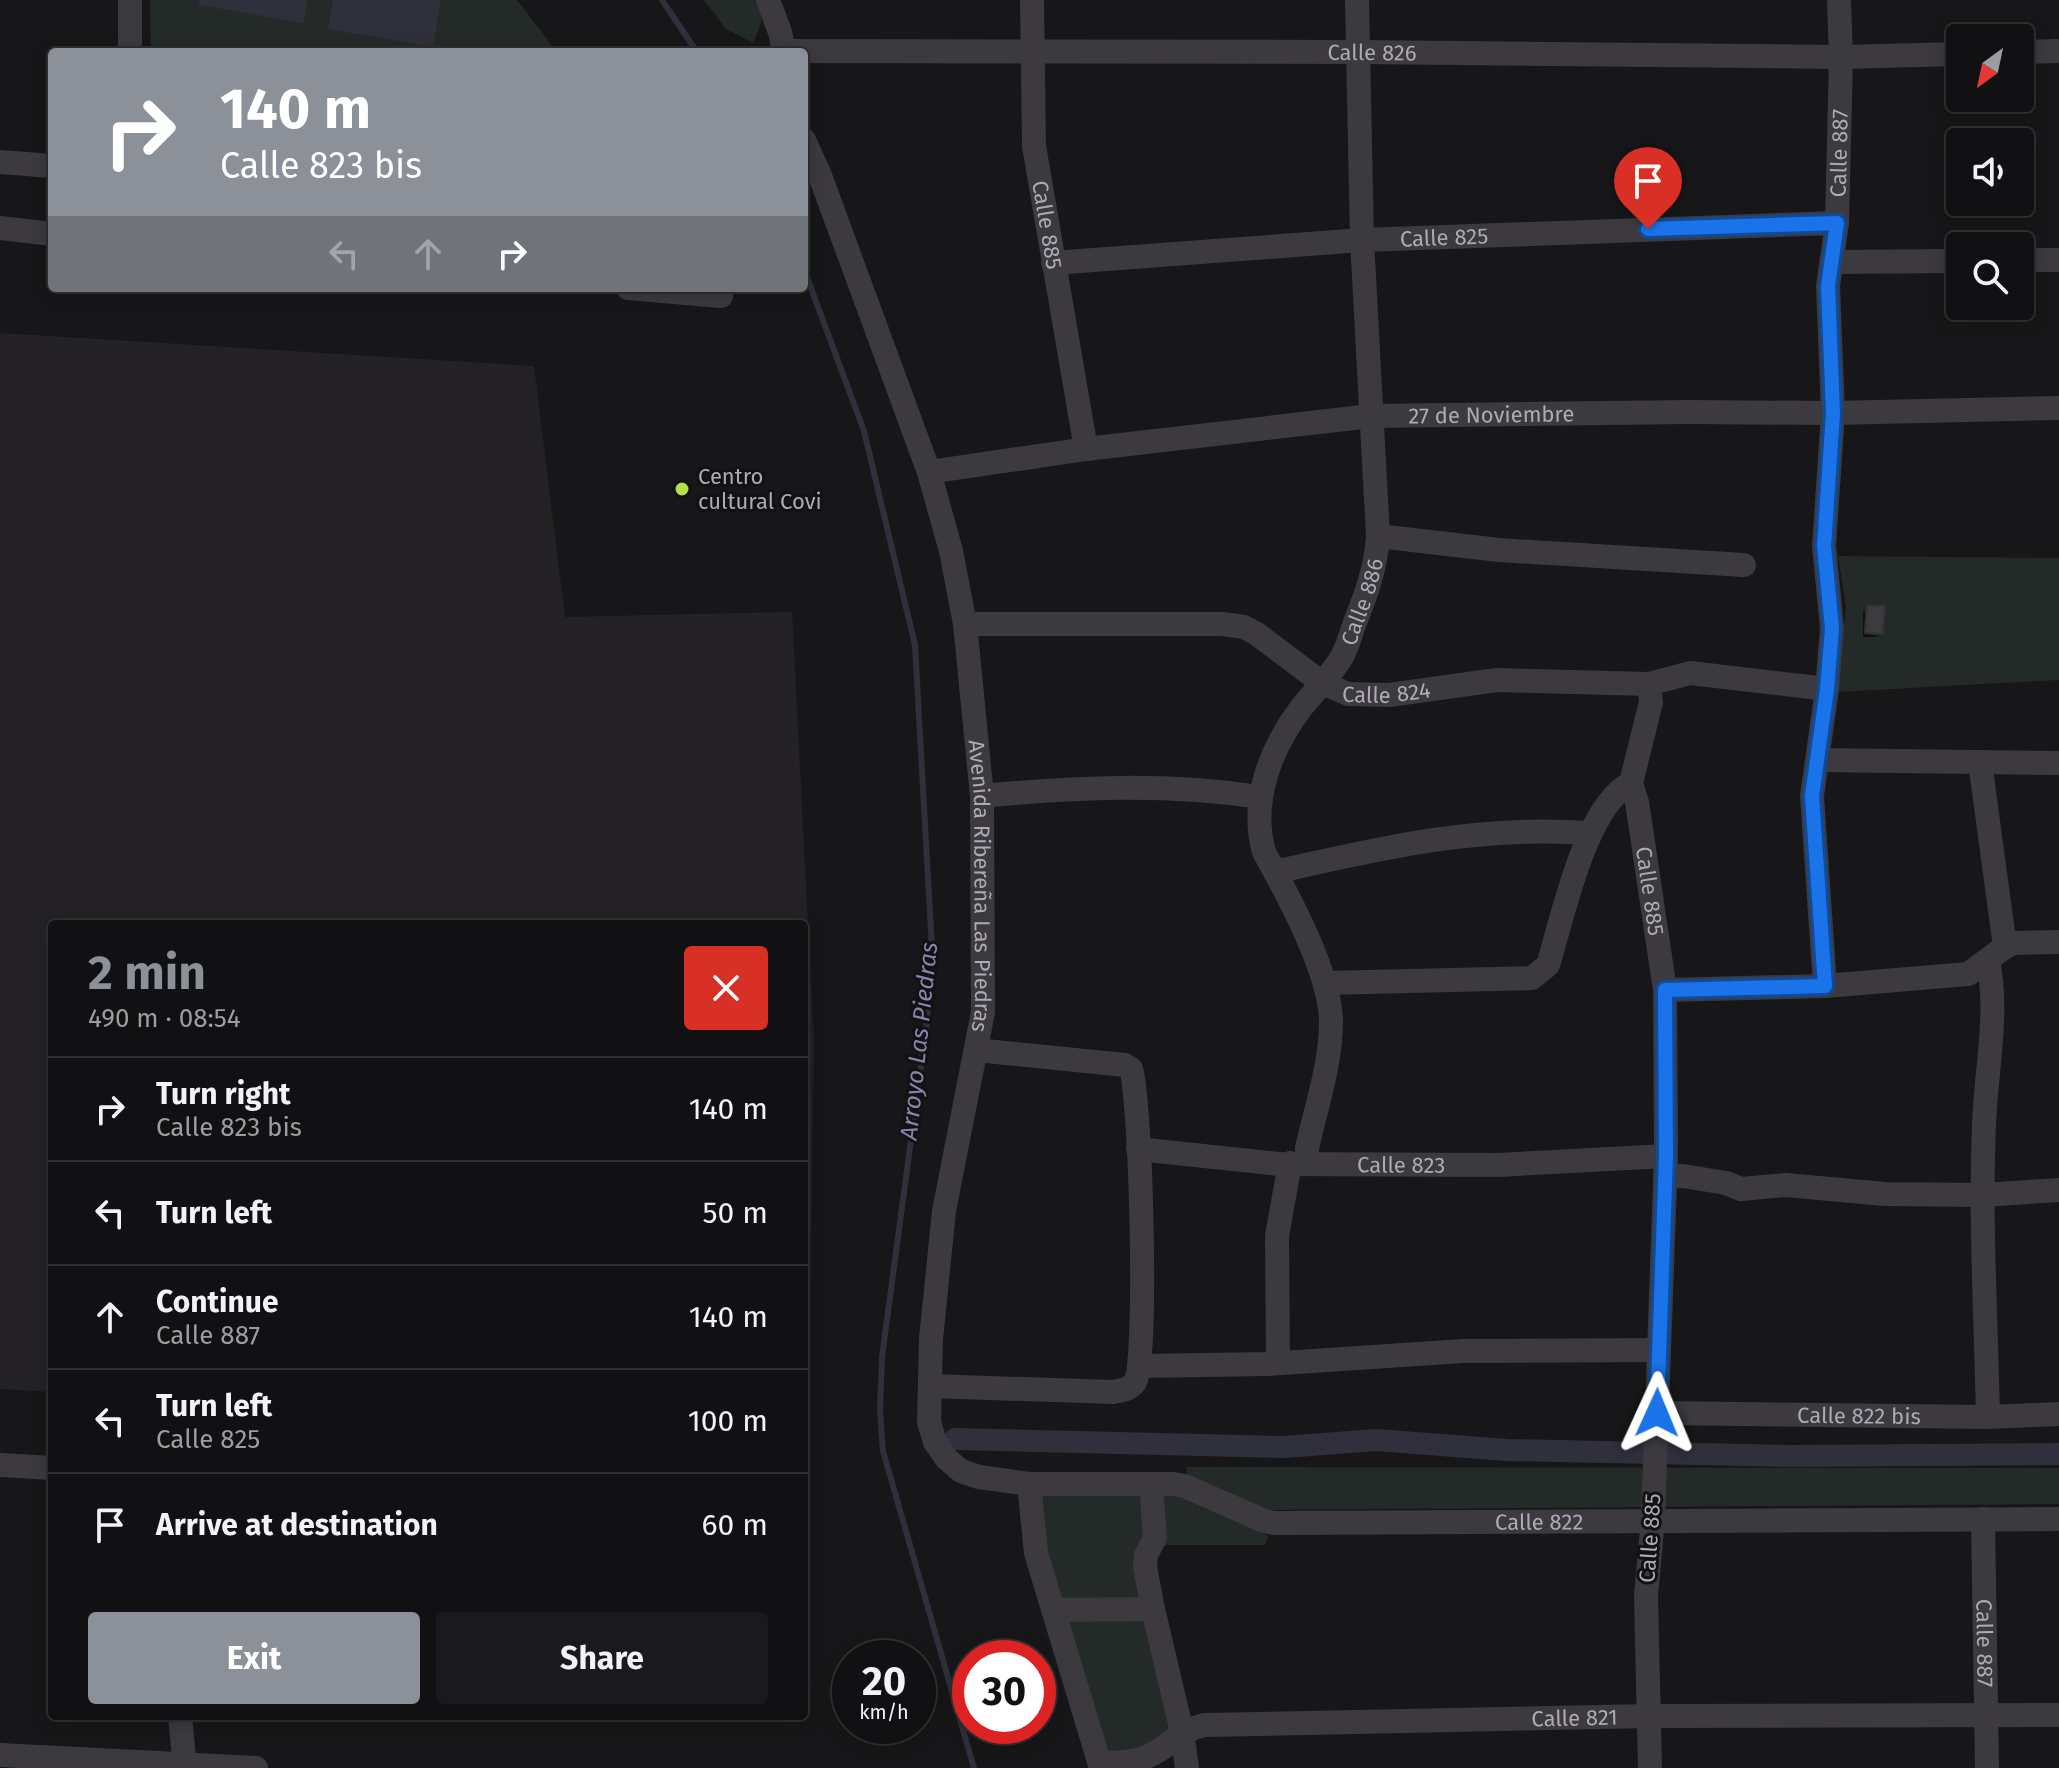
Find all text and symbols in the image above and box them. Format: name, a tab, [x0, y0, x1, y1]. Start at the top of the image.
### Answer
north arrow	[1946, 24, 2034, 112]
map controls	[1946, 24, 2034, 320]
street label: Calle 826	[1327, 38, 1417, 66]
text: 140 m	[220, 76, 371, 143]
icon: right	[88, 80, 192, 184]
street label: Calle 887	[1824, 109, 1853, 198]
button: sound	[1946, 128, 2034, 216]
text: Calle 823 bis	[220, 144, 422, 188]
pin	[1614, 147, 1682, 229]
icon: arrive	[1626, 159, 1670, 203]
street label: Calle 885	[1027, 178, 1068, 271]
street label: Calle 825	[1399, 222, 1489, 252]
icon: left	[322, 232, 366, 276]
icon: ahead	[406, 232, 450, 276]
icon: right	[490, 232, 534, 276]
button: search	[1946, 232, 2034, 320]
street label: 27 de Noviembre	[1408, 400, 1575, 429]
place label: Centro cultural Covi	[698, 463, 822, 515]
marker: Centro cultural Covi	[673, 480, 691, 498]
street label: Calle 886	[1335, 556, 1388, 649]
street label: Calle 824	[1342, 676, 1432, 709]
street label: Avenida Ribereña Las Piedras	[963, 738, 997, 1035]
street label: Calle 885	[1630, 845, 1670, 937]
water label: Arroyo Las Piedras	[895, 941, 943, 1142]
text: 2 min	[88, 944, 206, 1002]
button: close	[684, 946, 768, 1030]
text: 490 m · 08:54	[88, 1003, 241, 1034]
text: Turn right	[156, 1076, 291, 1112]
icon: right	[88, 1087, 132, 1131]
text: 140 m	[689, 1091, 768, 1127]
text: Calle 823 bis	[156, 1112, 302, 1143]
street label: Calle 823	[1357, 1151, 1445, 1178]
icon: left	[88, 1191, 132, 1235]
text: Turn left	[156, 1195, 272, 1231]
text: 50 m	[703, 1195, 768, 1231]
text: Continue	[156, 1284, 279, 1320]
icon: ahead	[88, 1295, 132, 1339]
text: 140 m	[689, 1299, 768, 1335]
text: Calle 887	[156, 1320, 260, 1351]
position arrow	[1615, 1371, 1699, 1455]
text: Turn left	[156, 1388, 272, 1424]
icon: left	[88, 1399, 132, 1443]
street label: Calle 822 bis	[1797, 1401, 1921, 1430]
text: 100 m	[688, 1403, 768, 1439]
text: Calle 825	[156, 1424, 260, 1455]
street label: Calle 885	[1633, 1492, 1667, 1584]
icon: arrive	[88, 1503, 132, 1547]
text: Arrive at destination	[156, 1507, 438, 1543]
text: 60 m	[702, 1507, 768, 1543]
street label: Calle 822	[1495, 1508, 1583, 1535]
street label: Calle 887	[1971, 1599, 1999, 1688]
button: Exit	[88, 1612, 420, 1704]
button: Share	[436, 1612, 768, 1704]
speed limit sign: 30	[952, 1640, 1056, 1744]
text: 20	[862, 1658, 906, 1706]
text: km/h	[859, 1700, 909, 1724]
street label: Calle 821	[1531, 1703, 1618, 1732]

